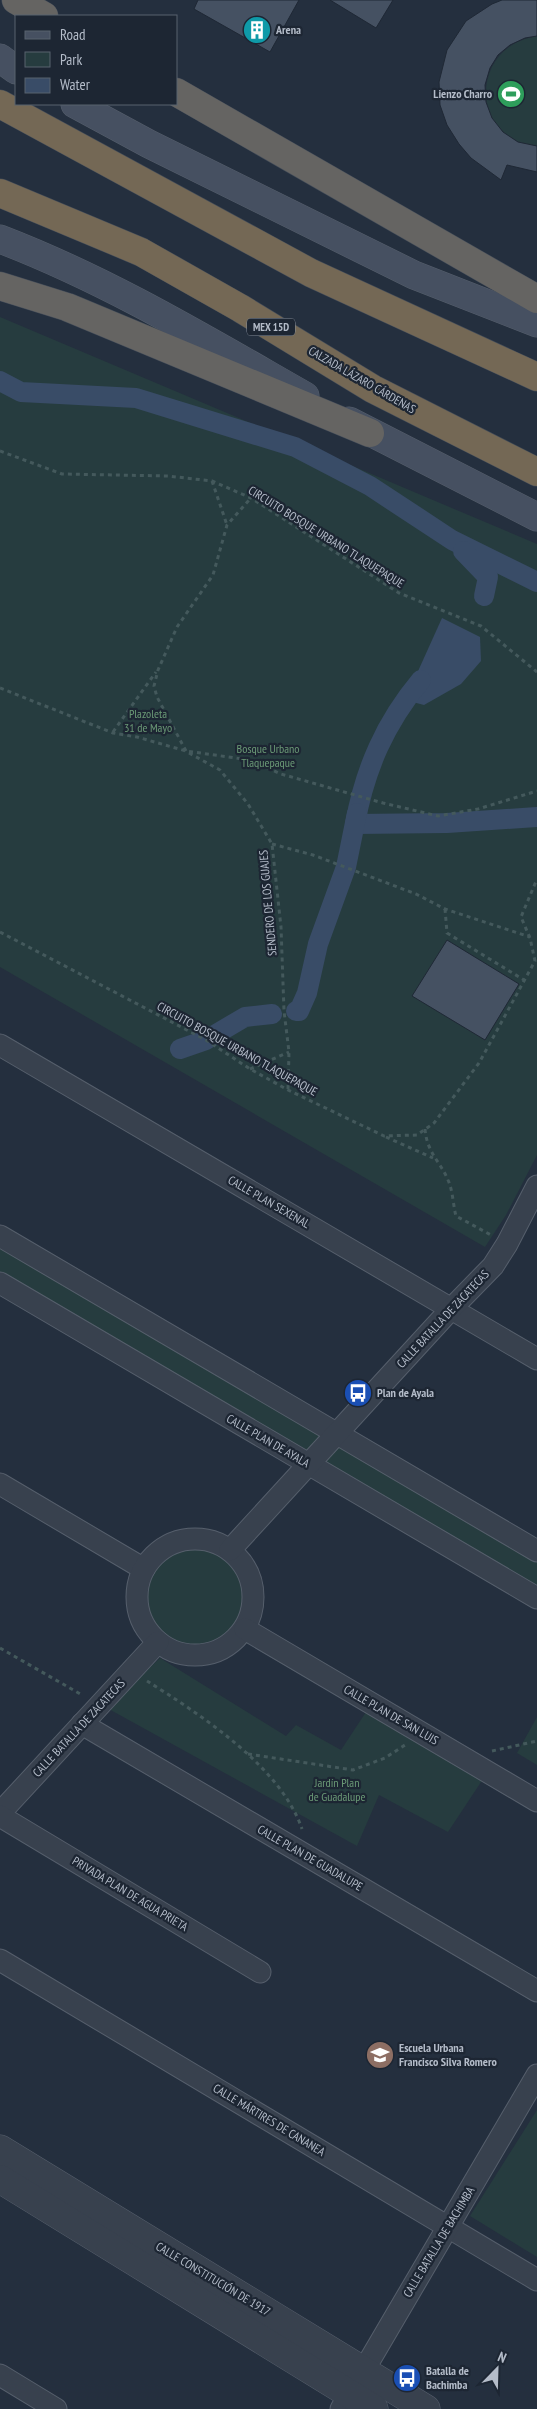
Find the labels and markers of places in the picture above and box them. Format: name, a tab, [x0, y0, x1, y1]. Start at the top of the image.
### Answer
building icon: Arena	[242, 15, 272, 45]
place label: Arena	[275, 22, 301, 37]
sports icon: Lienzo Charro	[496, 79, 526, 109]
place label: Lienzo Charro	[433, 86, 493, 101]
bus stop icon: Plan de Ayala	[343, 1378, 373, 1408]
place label: Plan de Ayala	[377, 1385, 434, 1400]
school or university icon: Escuela Urbana Francisco Silva Romero	[365, 2040, 395, 2070]
place label: Escuela Urbana Francisco Silva Romero	[399, 2040, 497, 2069]
bus stop icon: Batalla de Bachimba	[392, 2363, 422, 2393]
place label: Batalla de Bachimba	[426, 2363, 469, 2392]

